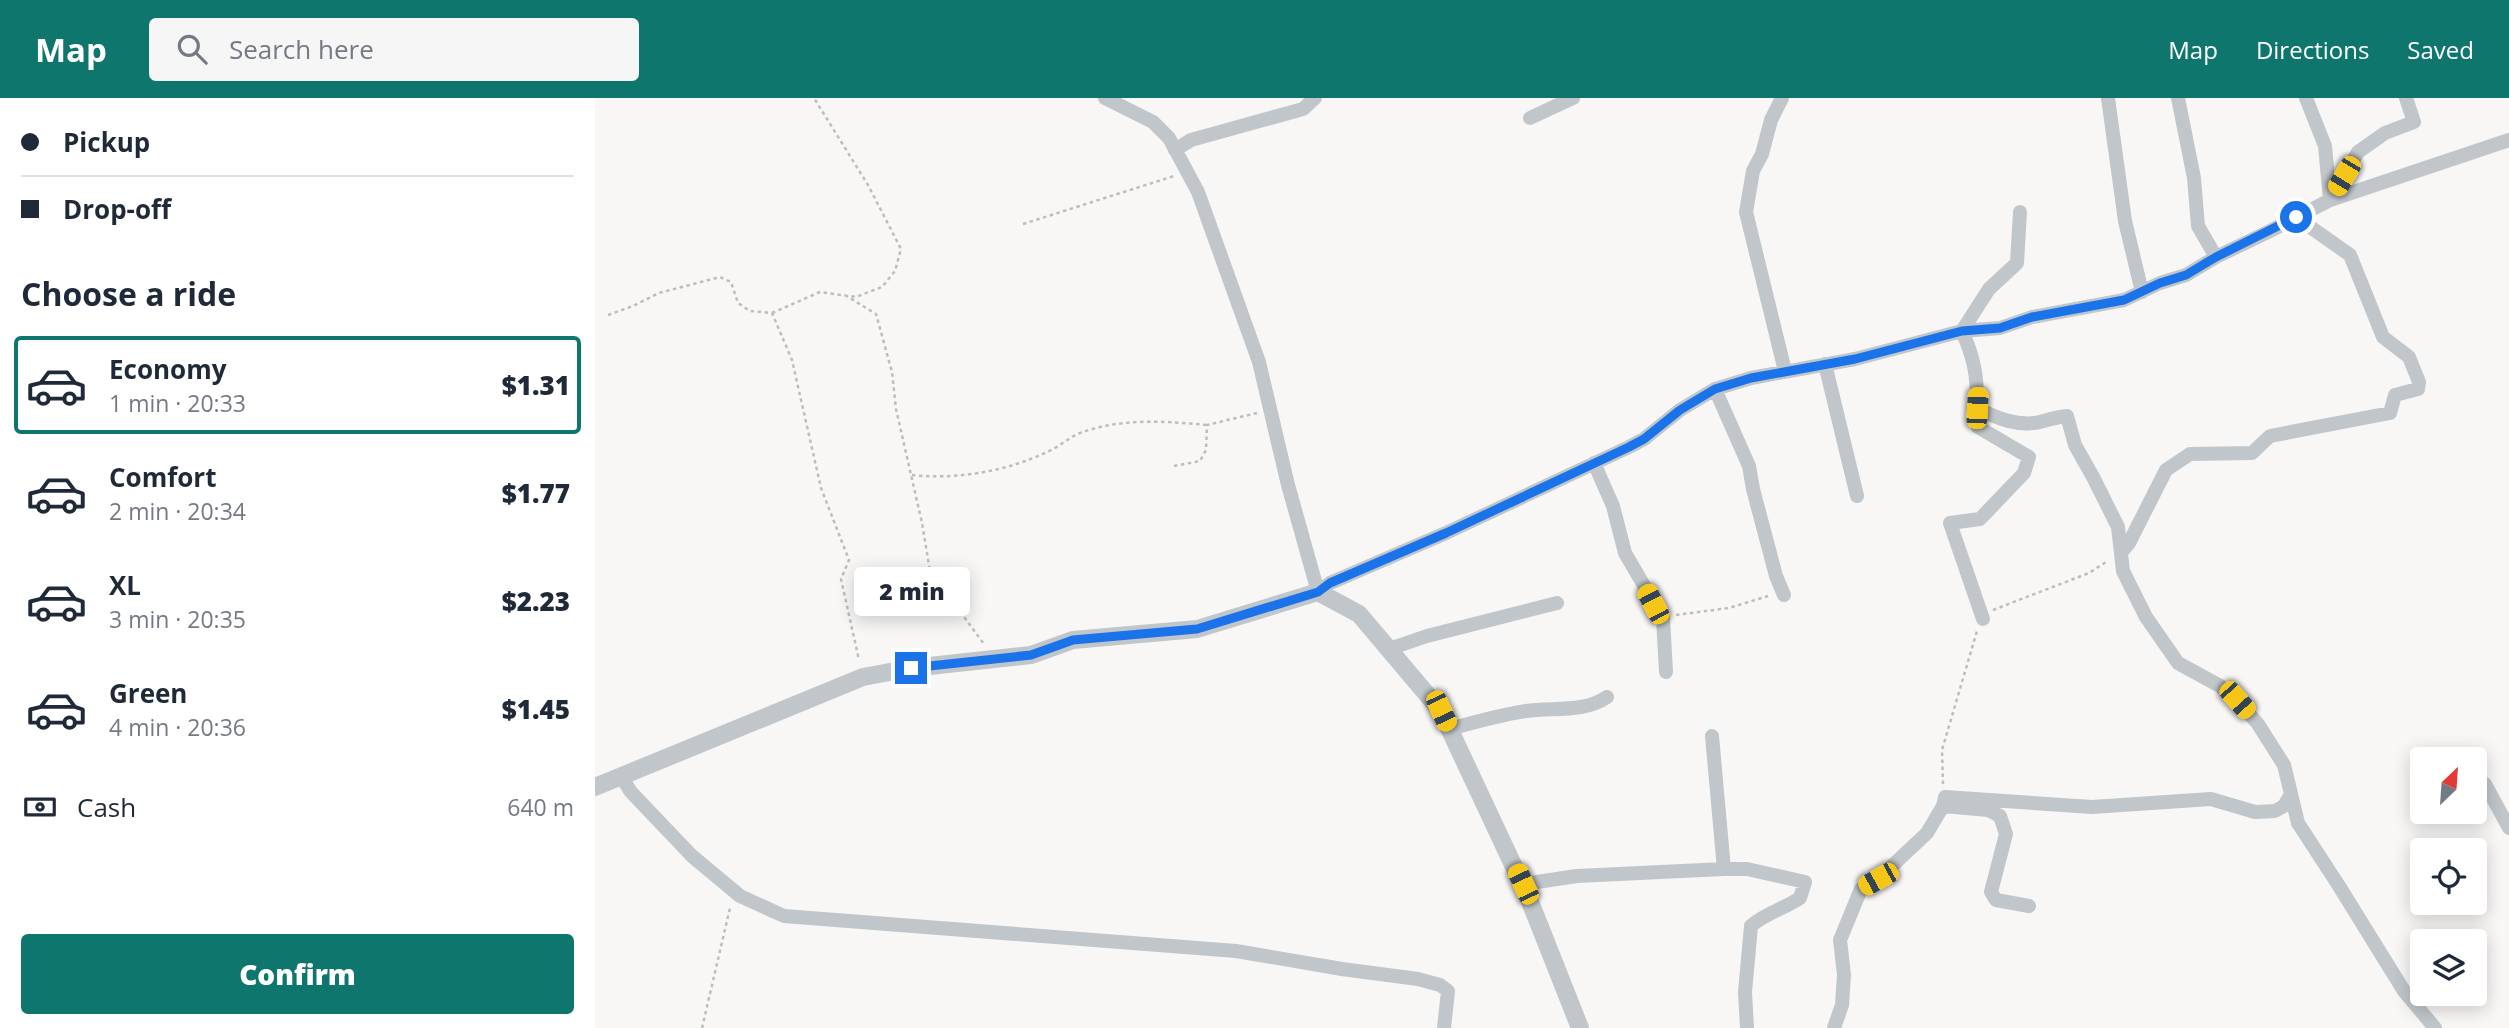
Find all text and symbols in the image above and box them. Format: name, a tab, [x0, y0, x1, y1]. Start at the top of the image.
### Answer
search box	[149, 18, 639, 81]
text: Map	[35, 27, 107, 72]
icon: search	[173, 30, 211, 68]
text: Search here	[229, 31, 374, 67]
text: Map	[2168, 33, 2218, 66]
text: Directions	[2256, 33, 2369, 66]
text: Saved	[2407, 33, 2474, 66]
text: Pickup	[63, 124, 150, 160]
car	[2325, 153, 2364, 199]
text: Drop-off	[63, 191, 171, 227]
route start	[2280, 201, 2312, 233]
text: Choose a ride	[21, 272, 236, 315]
text: Economy	[109, 351, 227, 387]
icon: car	[25, 354, 88, 417]
text: $1.31	[502, 367, 570, 403]
car	[1966, 386, 1989, 430]
text: 1 min · 20:33	[109, 387, 246, 419]
text: Comfort	[109, 459, 216, 495]
icon: car	[25, 462, 88, 525]
text: $1.77	[502, 475, 570, 511]
text: 2 min · 20:34	[109, 495, 246, 527]
callout: 2 min	[853, 566, 969, 616]
text: XL	[109, 567, 141, 603]
icon: car	[25, 570, 88, 633]
text: 2 min	[879, 575, 945, 607]
car	[1634, 581, 1673, 627]
text: $2.23	[502, 583, 570, 619]
text: 3 min · 20:35	[109, 603, 246, 635]
route end	[895, 652, 927, 684]
text: Green	[109, 675, 187, 711]
car	[2216, 677, 2259, 723]
icon: car	[25, 678, 88, 741]
car	[1423, 688, 1460, 734]
text: $1.45	[502, 691, 570, 727]
text: 4 min · 20:36	[109, 711, 246, 743]
north arrow	[2410, 747, 2487, 824]
map controls	[2410, 747, 2487, 1006]
icon: cash	[21, 788, 59, 826]
text: Cash	[77, 789, 136, 825]
text: 640 m	[507, 791, 574, 823]
button: locate	[2410, 838, 2487, 915]
car	[1855, 860, 1902, 898]
car	[1505, 861, 1542, 907]
button: layers	[2410, 929, 2487, 1006]
button: Confirm	[21, 934, 574, 1014]

